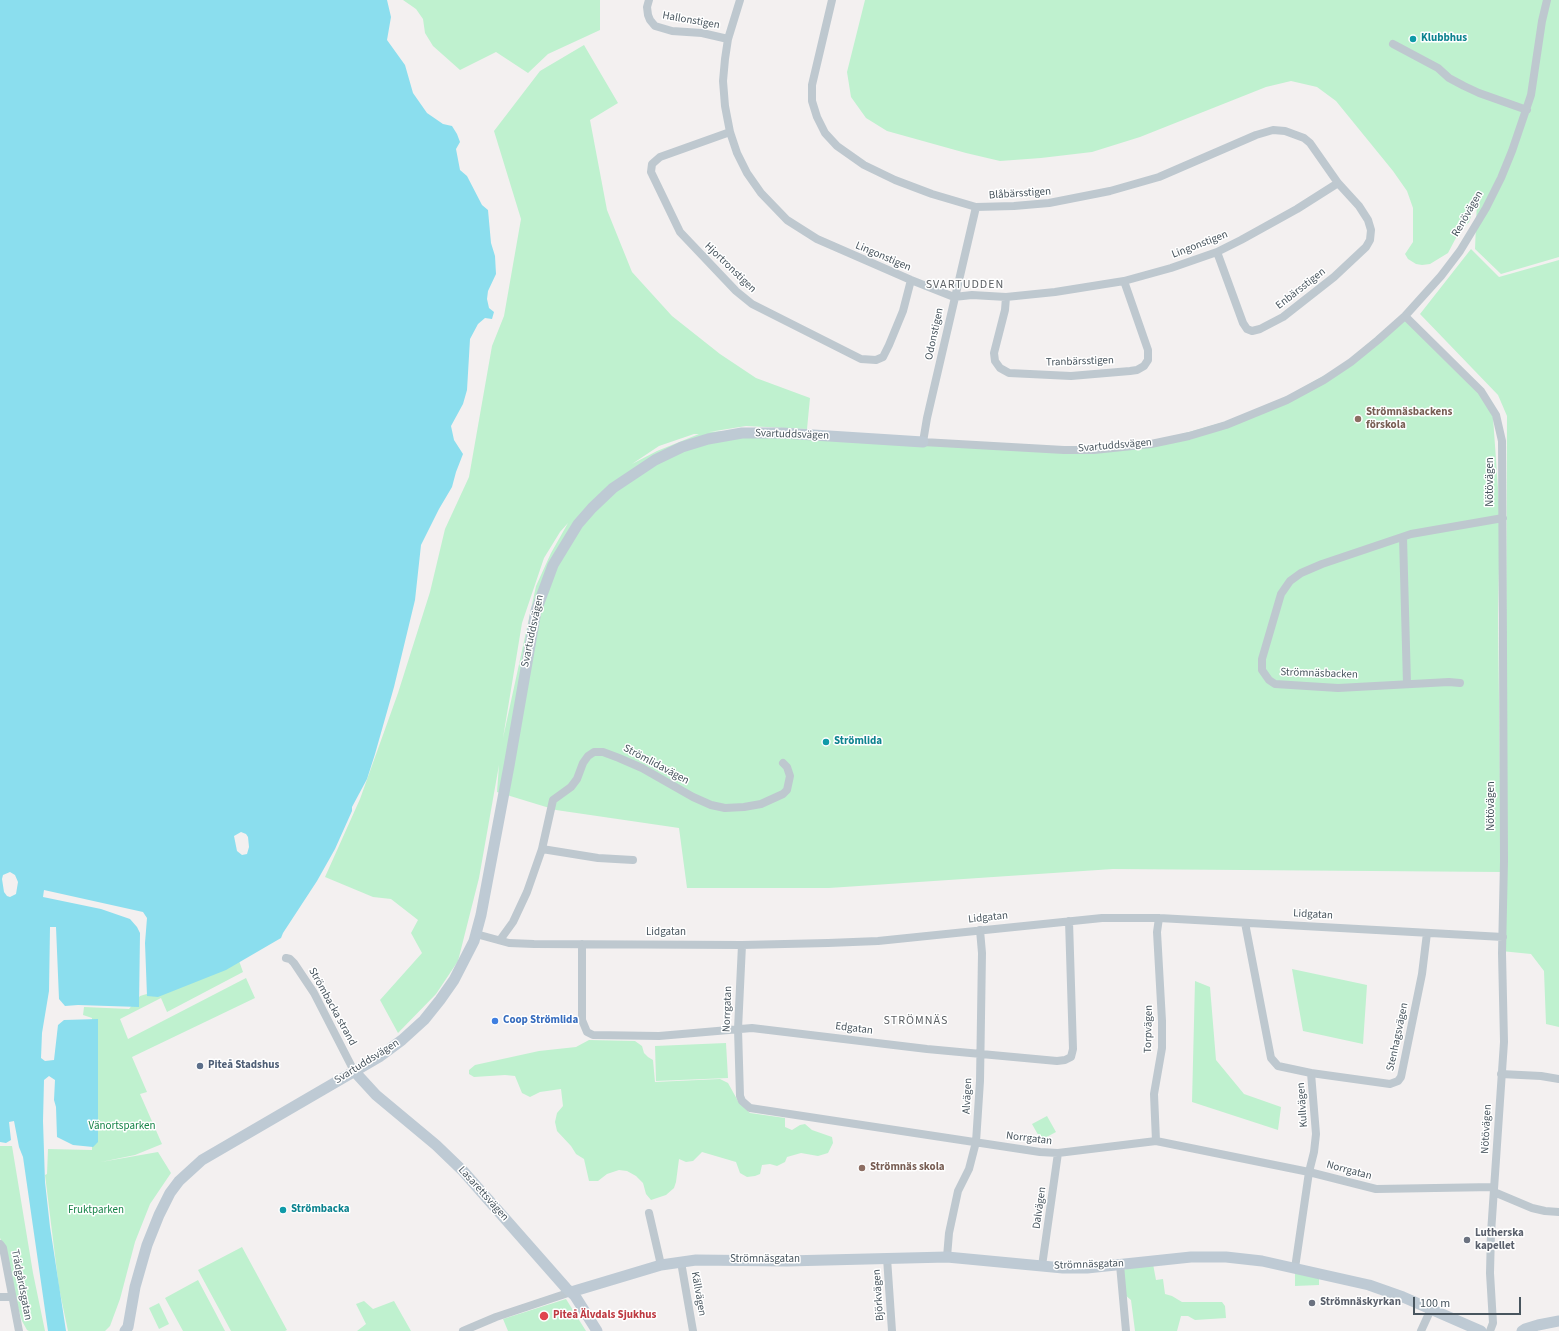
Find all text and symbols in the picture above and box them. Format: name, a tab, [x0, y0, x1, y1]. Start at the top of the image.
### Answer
street label: Hallonstigen	[661, 9, 721, 33]
place label: Klubbhus	[1421, 32, 1467, 46]
marker: Klubbhus	[1408, 34, 1418, 44]
street label: Blåbärsstigen	[988, 185, 1052, 203]
street label: Renövägen	[1450, 189, 1486, 239]
street label: Lingonstigen	[1170, 228, 1230, 262]
street label: Lingonstigen	[853, 239, 913, 275]
street label: Hjortronstigen	[701, 240, 759, 296]
street label: Enbärsstigen	[1274, 266, 1328, 312]
district label: SVARTUDDEN	[926, 278, 1004, 292]
street label: Odonstigen	[923, 307, 947, 361]
street label: Tranbärsstigen	[1046, 354, 1114, 370]
place label: Strömnäsbackens förskola	[1366, 406, 1452, 432]
marker: Strömnäsbackens förskola	[1353, 414, 1363, 424]
street label: Svartuddsvägen	[755, 427, 829, 443]
street label: Svartuddsvägen	[1078, 436, 1152, 456]
street label: Nötövägen	[1484, 457, 1498, 507]
street label: Svartuddsvägen	[519, 593, 547, 669]
street label: Strömnäsbacken	[1280, 666, 1358, 682]
place label: Strömlida	[834, 735, 882, 749]
marker: Strömlida	[821, 737, 831, 747]
street label: Strömlidavägen	[621, 742, 691, 788]
street label: Nötövägen	[1485, 781, 1499, 831]
street label: Lidgatan	[1293, 907, 1333, 923]
street label: Lidgatan	[967, 909, 1009, 927]
street label: Lidgatan	[646, 926, 686, 940]
street label: Strömbacka strand	[305, 966, 359, 1048]
street label: Norrgatan	[721, 986, 735, 1032]
street label: Stenhagsvägen	[1384, 1002, 1412, 1072]
street label: Torpvägen	[1142, 1005, 1156, 1053]
place label: Coop Strömlida	[503, 1014, 578, 1028]
district label: STRÖMNÄS	[884, 1014, 948, 1028]
marker: Coop Strömlida	[490, 1016, 500, 1026]
street label: Edgatan	[835, 1020, 873, 1038]
street label: Svartuddsvägen	[332, 1037, 402, 1087]
place label: Piteå Stadshus	[208, 1059, 279, 1073]
marker: Piteå Stadshus	[195, 1061, 205, 1071]
street label: Alvägen	[960, 1078, 976, 1114]
street label: Kullvägen	[1295, 1082, 1311, 1128]
street label: Nötövägen	[1479, 1104, 1495, 1154]
park label: Vänortsparken	[88, 1120, 156, 1134]
street label: Norrgatan	[1005, 1130, 1053, 1148]
street label: Norrgatan	[1325, 1159, 1373, 1183]
place label: Strömnäs skola	[870, 1161, 945, 1175]
marker: Strömnäs skola	[857, 1163, 867, 1173]
street label: Lasarettsvägen	[455, 1164, 511, 1224]
street label: Dalvägen	[1031, 1186, 1049, 1230]
place label: Strömbacka	[291, 1203, 350, 1217]
park label: Fruktparken	[68, 1204, 124, 1218]
marker: Strömbacka	[278, 1205, 288, 1215]
place label: Lutherska kapellet	[1475, 1227, 1524, 1253]
marker: Lutherska kapellet	[1462, 1235, 1472, 1245]
street label: Trädgårdsgatan	[8, 1249, 34, 1321]
street label: Strömnäsgatan	[730, 1253, 800, 1267]
street label: Strömnäsgatan	[1054, 1257, 1124, 1273]
street label: Björkvägen	[871, 1269, 887, 1321]
street label: Källvägen	[688, 1271, 708, 1317]
scale bar	[1415, 1289, 1523, 1315]
text: 100 m	[1420, 1295, 1450, 1312]
place label: Strömnäskyrkan	[1320, 1296, 1401, 1310]
marker: Strömnäskyrkan	[1307, 1298, 1317, 1308]
place label: Piteå Älvdals Sjukhus	[553, 1309, 656, 1323]
marker: Piteå Älvdals Sjukhus	[538, 1310, 550, 1322]

